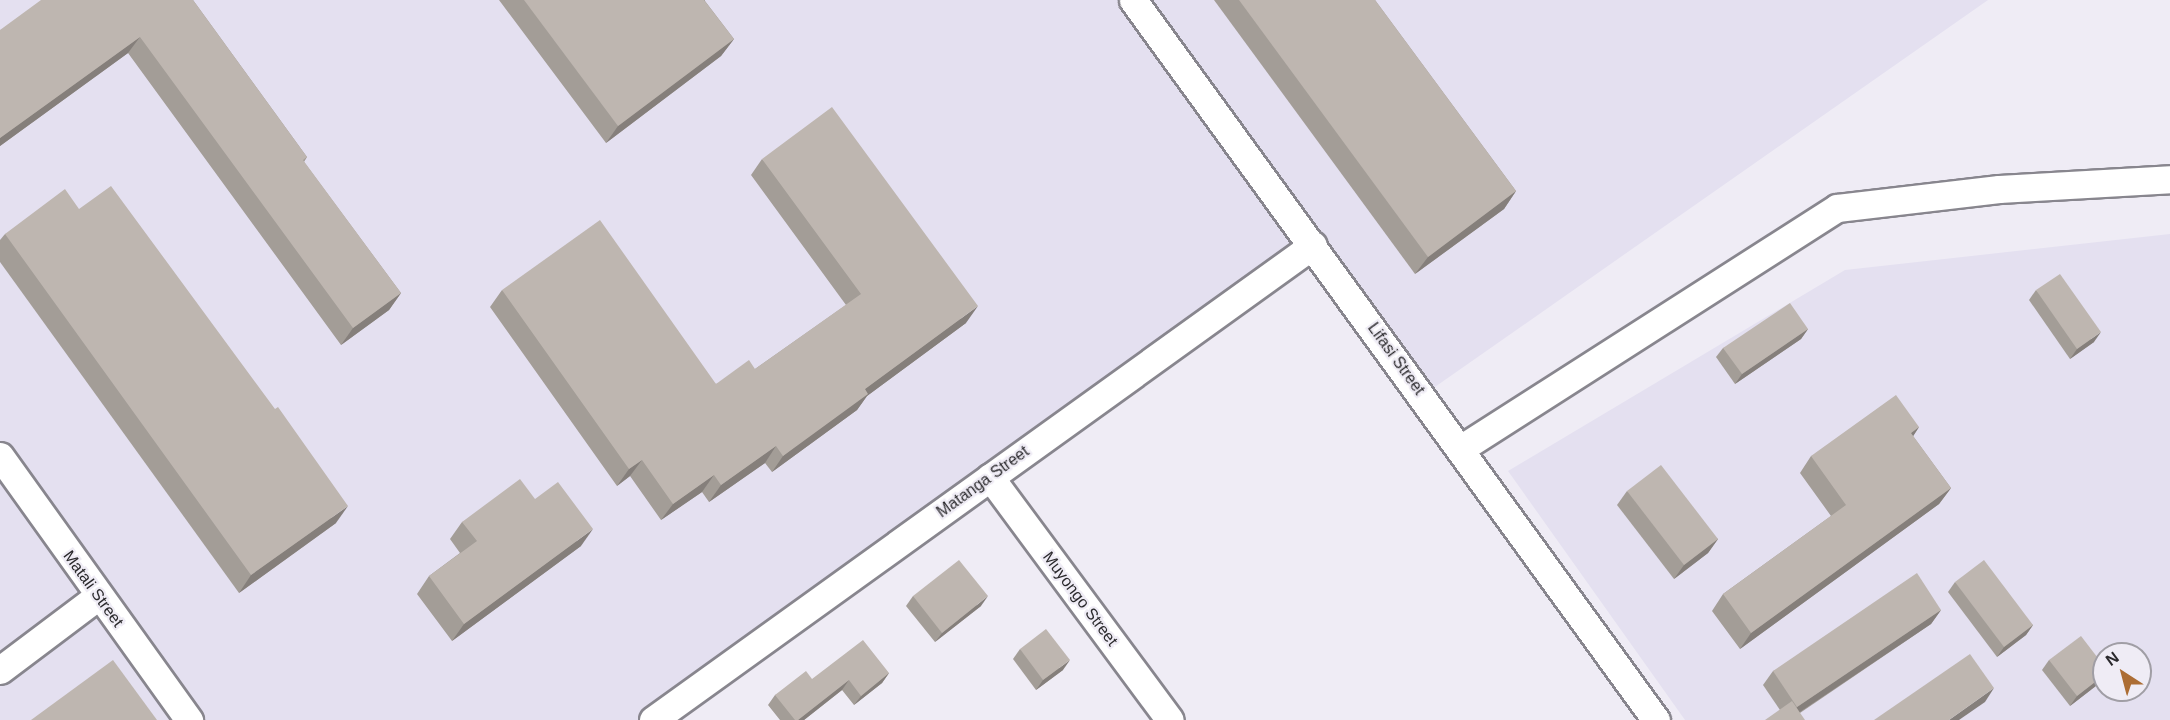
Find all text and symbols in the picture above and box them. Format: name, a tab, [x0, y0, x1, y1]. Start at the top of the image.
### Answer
street label: Lifasi Street	[1363, 319, 1429, 399]
street label: Matanga Street	[933, 442, 1033, 522]
street label: Matali Street	[59, 547, 127, 631]
street label: Muyongo Street	[1038, 548, 1122, 650]
north arrow	[2092, 642, 2152, 702]
text: N	[2103, 648, 2122, 669]

